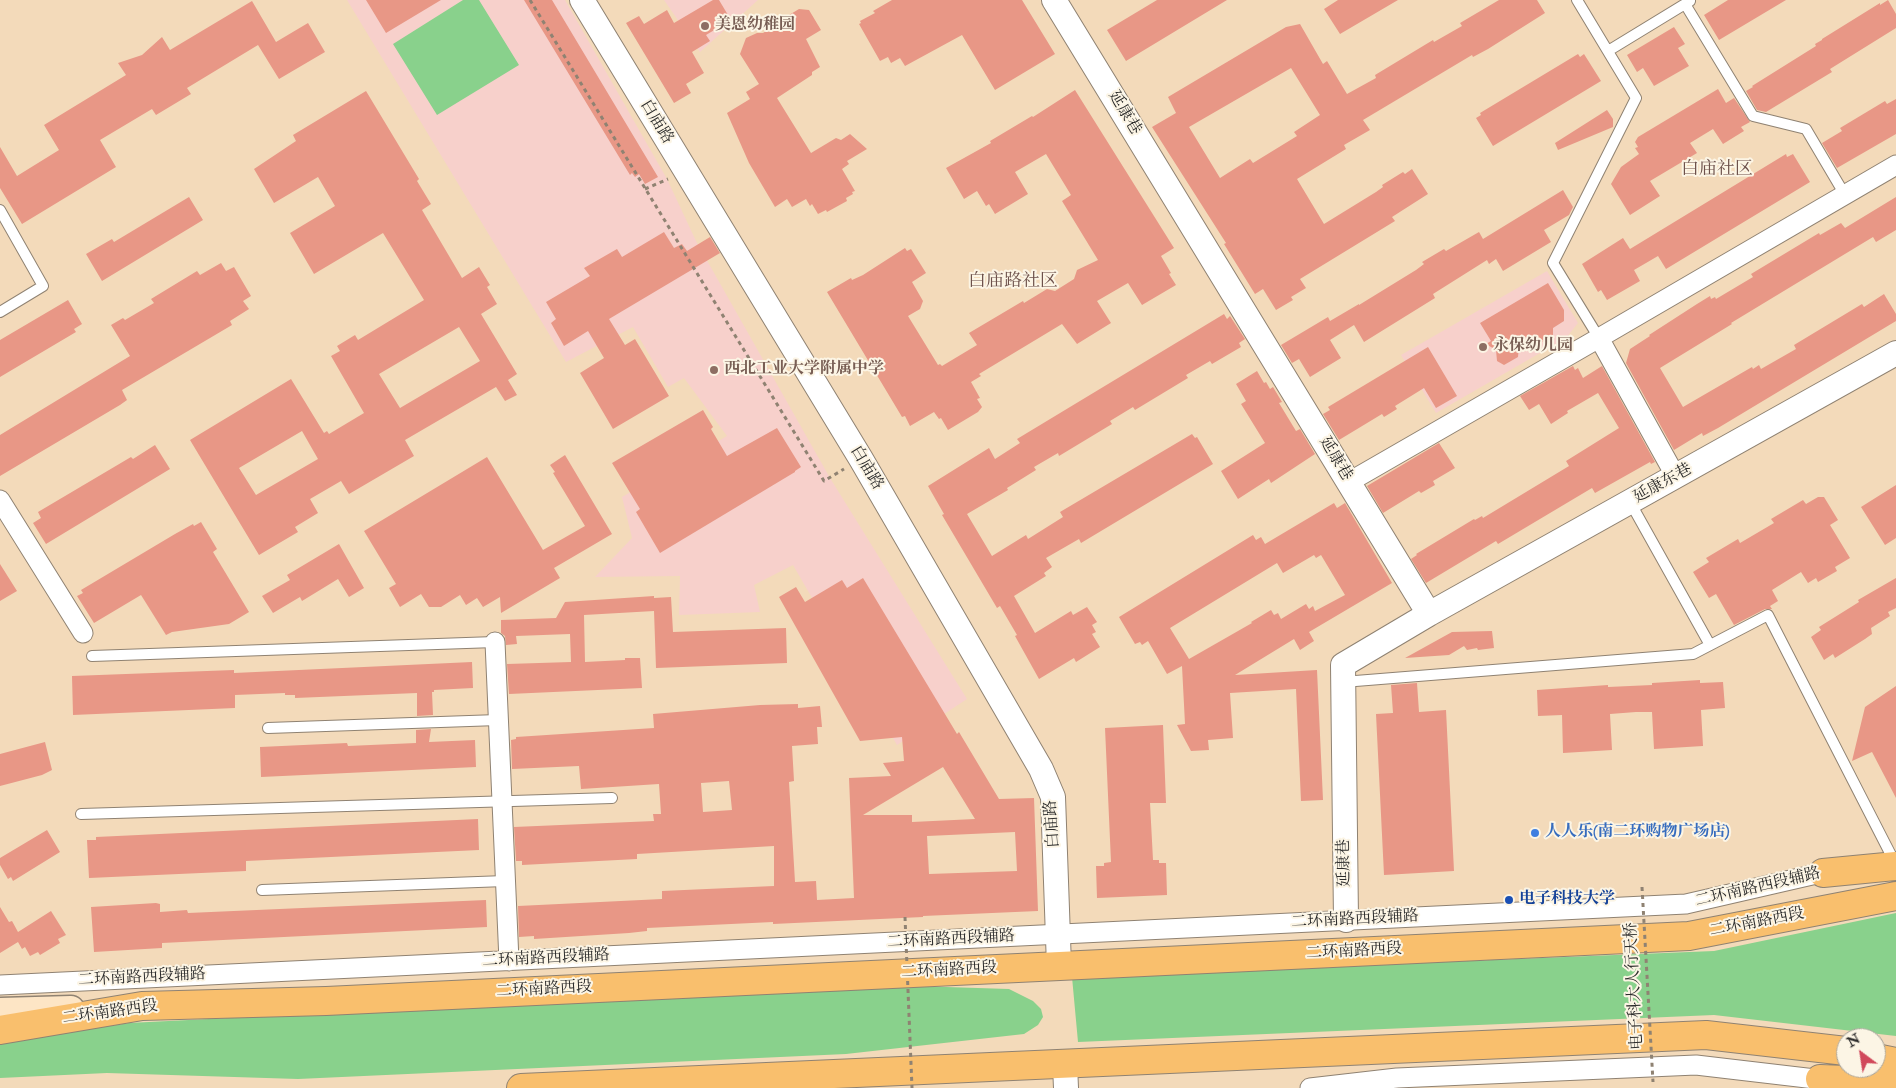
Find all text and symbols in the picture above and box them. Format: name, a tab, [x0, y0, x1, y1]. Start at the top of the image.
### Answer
place label: 美恩幼稚园	[715, 16, 795, 36]
marker: 美恩幼稚园	[699, 20, 711, 32]
street label: 延康巷	[1103, 87, 1145, 139]
street label: 白庙路	[635, 96, 677, 148]
district label: 白庙社区	[1681, 159, 1753, 181]
district label: 白庙路社区	[968, 271, 1058, 293]
place label: 永保幼儿园	[1493, 337, 1573, 357]
marker: 永保幼儿园	[1477, 341, 1489, 353]
place label: 西北工业大学附属中学	[724, 360, 884, 380]
marker: 西北工业大学附属中学	[708, 364, 720, 376]
street label: 延康巷	[1314, 433, 1356, 485]
street label: 白庙路	[845, 442, 887, 494]
street label: 延康东巷	[1630, 460, 1696, 508]
street label: 白庙路	[1042, 799, 1064, 849]
place label: 人人乐(南二环购物广场店)	[1545, 823, 1730, 843]
marker: 人人乐(南二环购物广场店)	[1529, 827, 1541, 839]
street label: 延康巷	[1335, 839, 1355, 887]
street label: 二环南路西段辅路	[1693, 864, 1823, 912]
place label: 电子科技大学	[1519, 890, 1615, 910]
marker: 电子科技大学	[1503, 894, 1515, 906]
street label: 二环南路西段	[1708, 904, 1806, 942]
street label: 二环南路西段辅路	[1291, 907, 1419, 933]
street label: 电子科大人行天桥	[1622, 922, 1648, 1050]
street label: 二环南路西段辅路	[887, 927, 1015, 953]
street label: 二环南路西段	[1306, 940, 1402, 964]
street label: 二环南路西段辅路	[482, 946, 610, 972]
street label: 二环南路西段	[901, 959, 997, 983]
street label: 二环南路西段辅路	[78, 965, 206, 991]
street label: 二环南路西段	[496, 978, 592, 1002]
street label: 二环南路西段	[61, 997, 159, 1029]
north arrow	[1836, 1028, 1886, 1078]
text: N	[1844, 1030, 1863, 1051]

